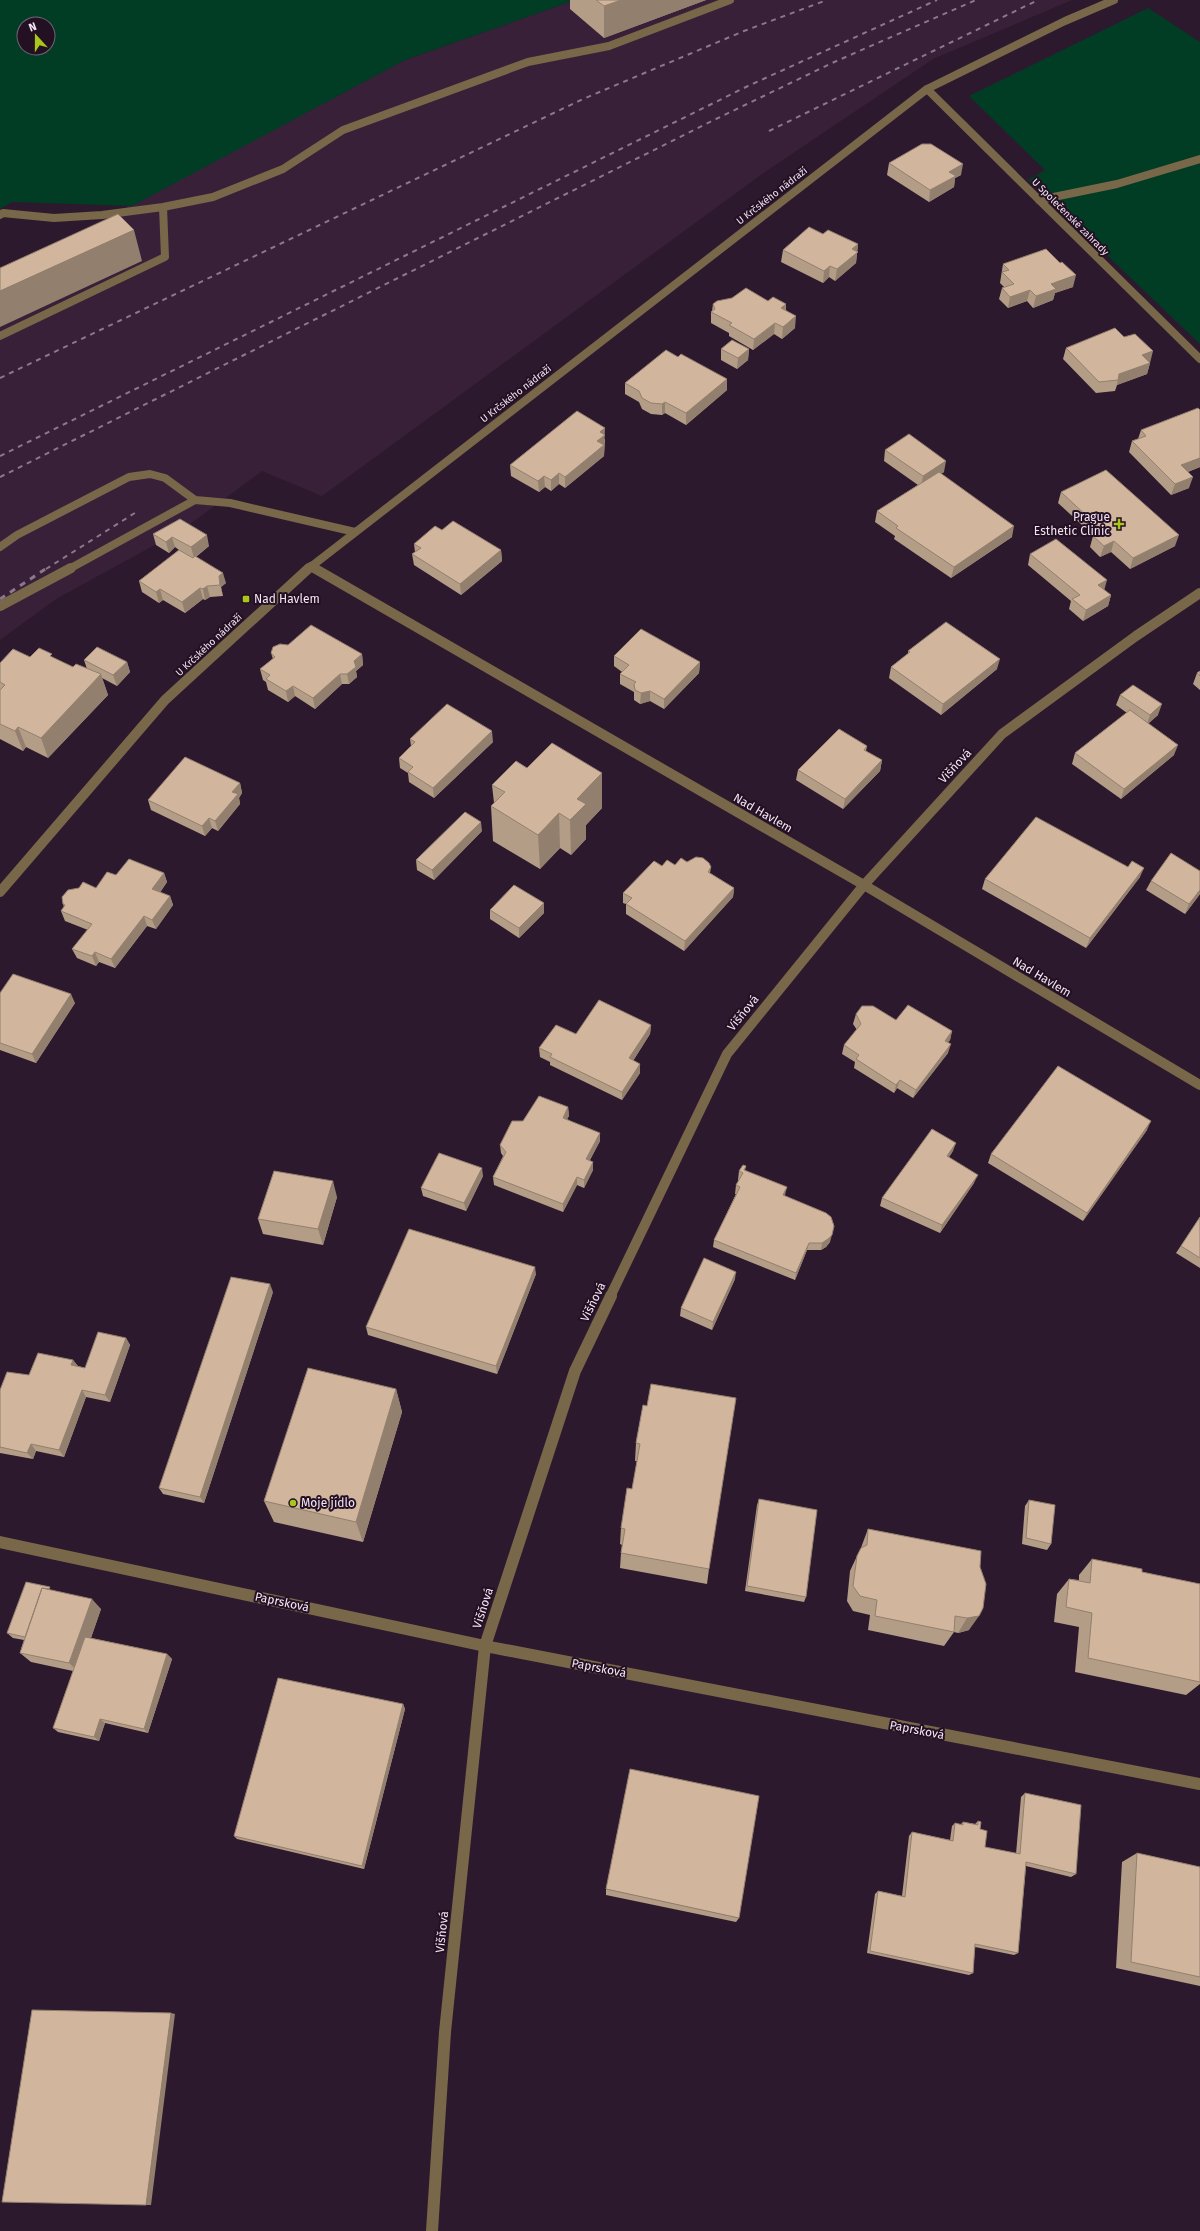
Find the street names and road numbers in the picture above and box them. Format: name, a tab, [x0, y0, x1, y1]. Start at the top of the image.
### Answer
street label: U Krčského nádraží	[734, 164, 810, 227]
street label: U Společenské zahrady	[1029, 176, 1111, 258]
street label: U Krčského nádraží	[478, 362, 554, 425]
street label: U Krčského nádraží	[173, 610, 245, 679]
street label: Višňová	[936, 746, 974, 786]
street label: Nad Havlem	[731, 790, 795, 836]
street label: Nad Havlem	[1010, 954, 1074, 1000]
street label: Višňová	[724, 992, 762, 1034]
street label: Višňová	[578, 1280, 608, 1324]
street label: Višňová	[470, 1586, 496, 1630]
street label: Paprsková	[254, 1589, 310, 1615]
street label: Paprsková	[571, 1656, 627, 1680]
street label: Paprsková	[889, 1718, 945, 1742]
street label: Višňová	[433, 1910, 451, 1954]

